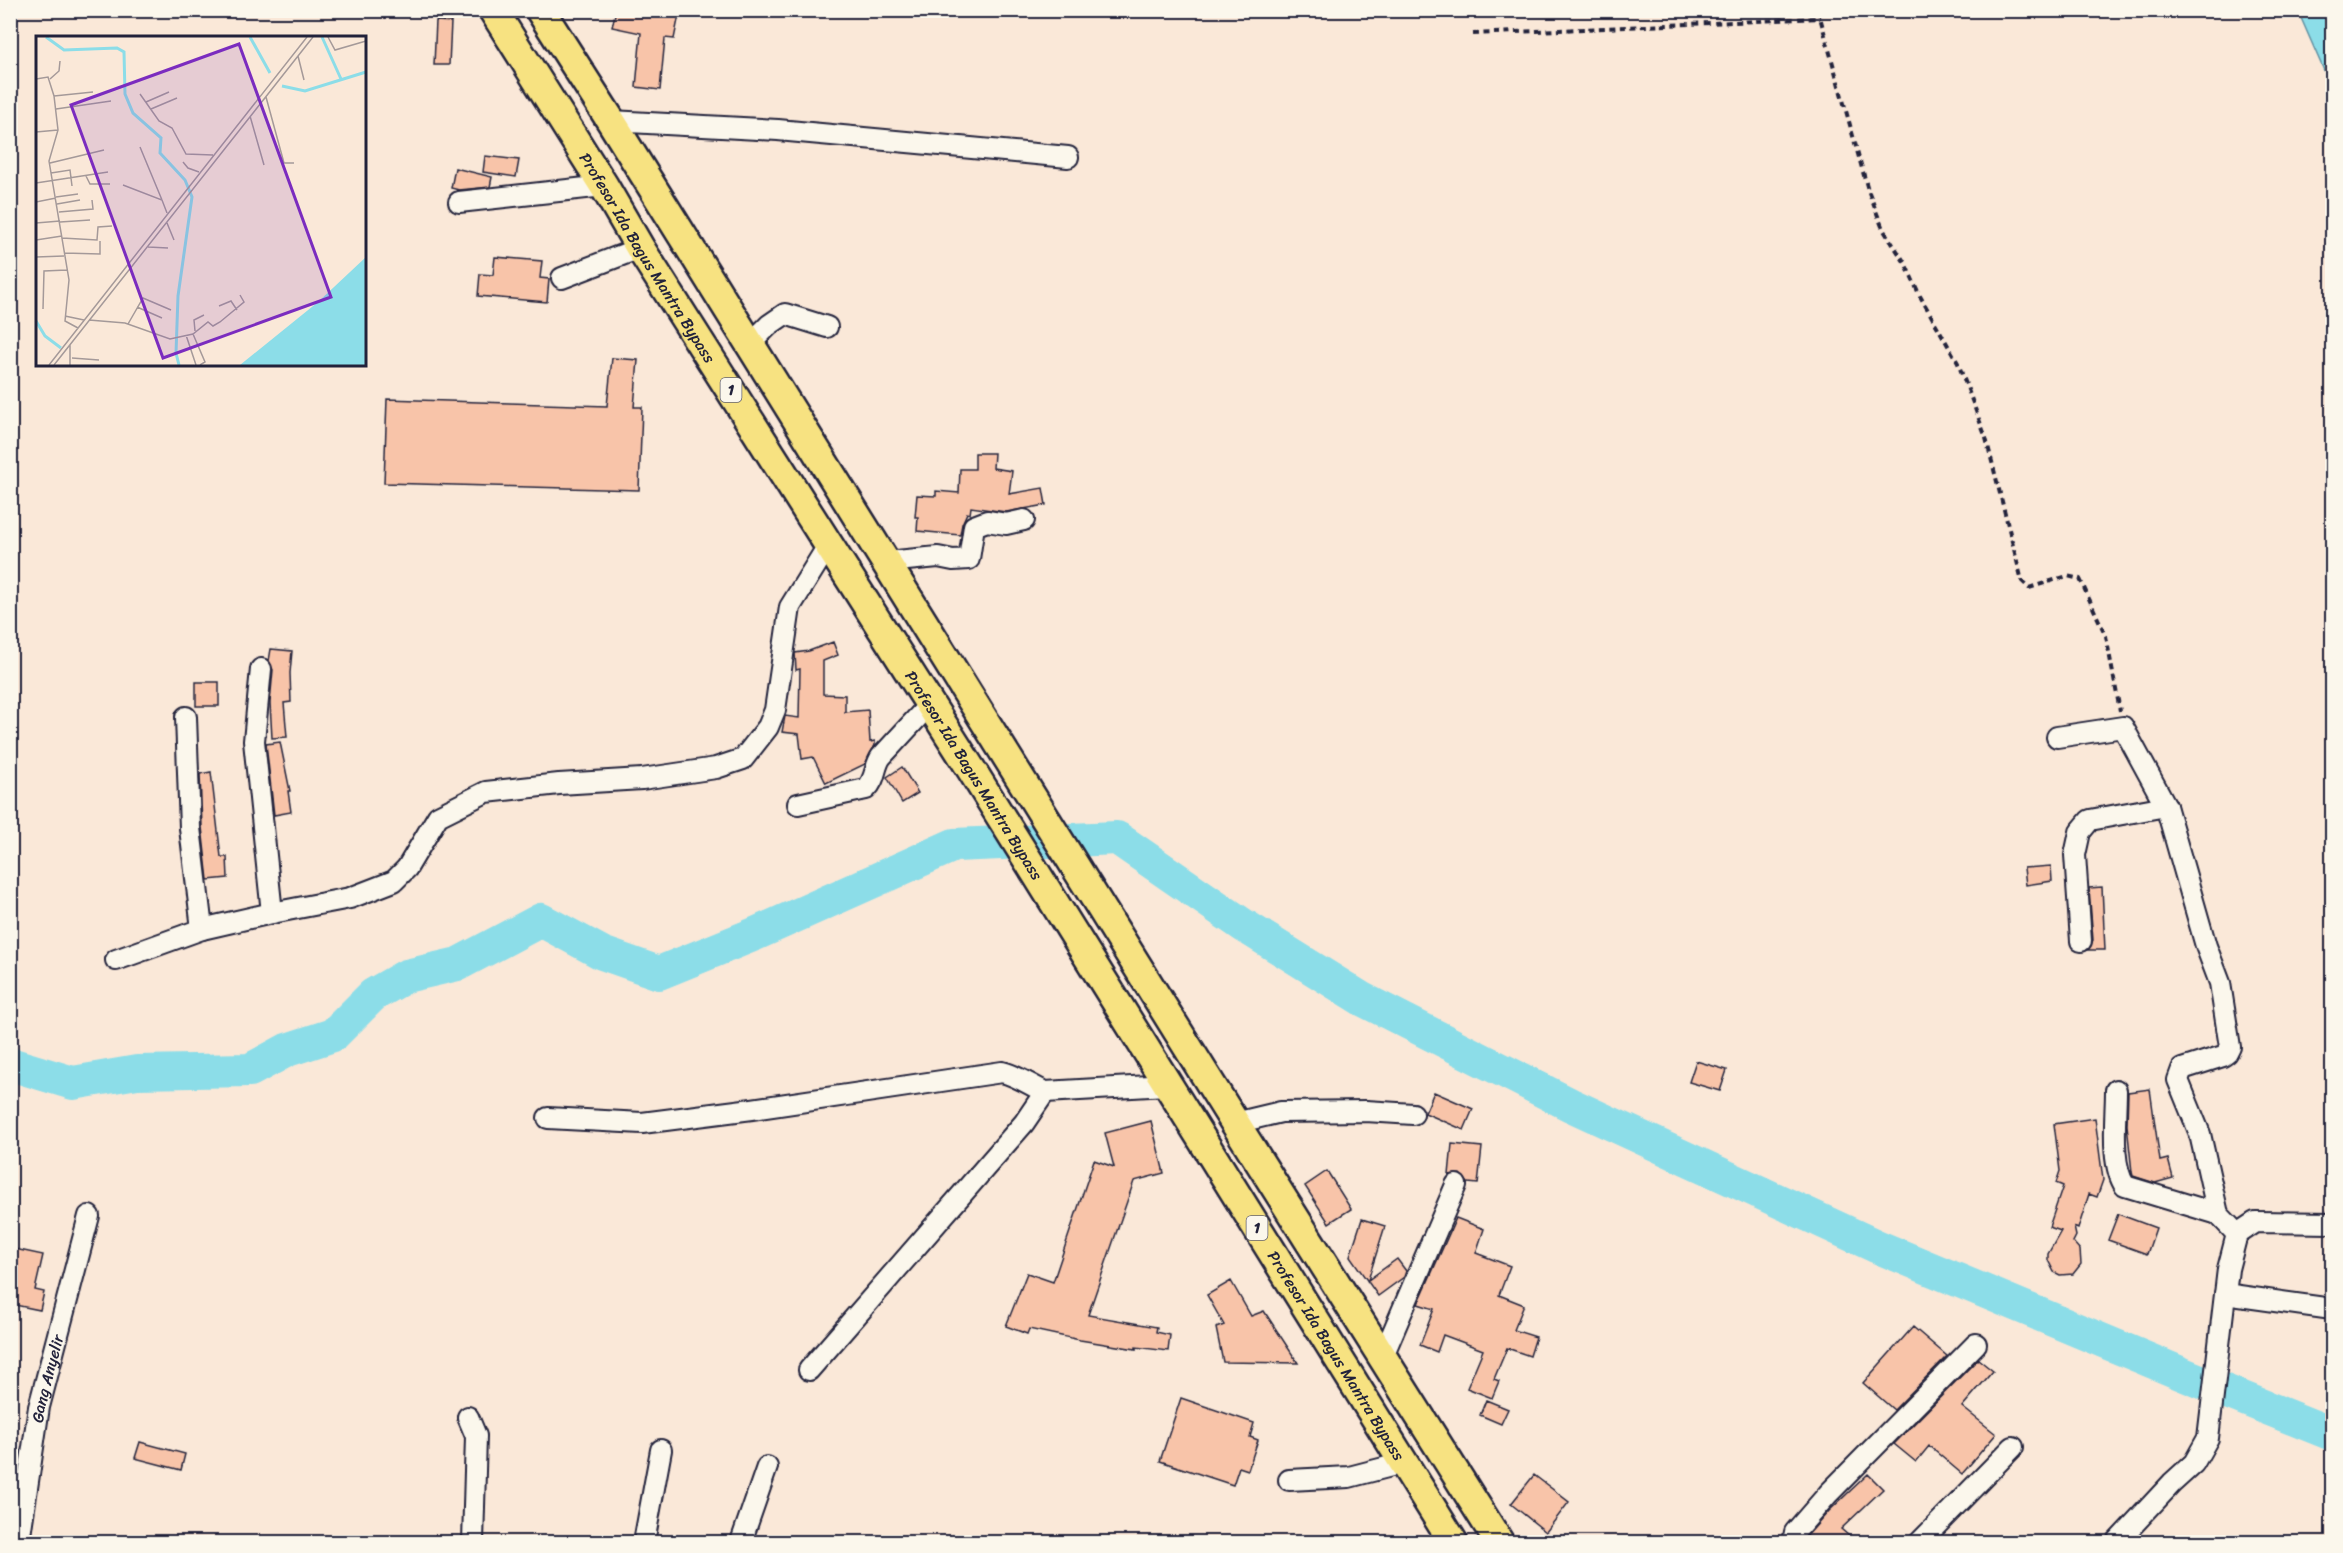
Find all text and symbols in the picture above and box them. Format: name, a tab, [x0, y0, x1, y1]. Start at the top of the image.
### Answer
inset map	[36, 36, 366, 366]
street label: Profesor Ida Bagus Mantra Bypass	[571, 147, 724, 370]
road number: 1	[720, 378, 742, 402]
street label: Profesor Ida Bagus Mantra Bypass	[897, 665, 1051, 887]
road number: 1	[1246, 1216, 1268, 1240]
street label: Profesor Ida Bagus Mantra Bypass	[1259, 1245, 1413, 1467]
street label: Gang Anyelir	[23, 1330, 73, 1425]

